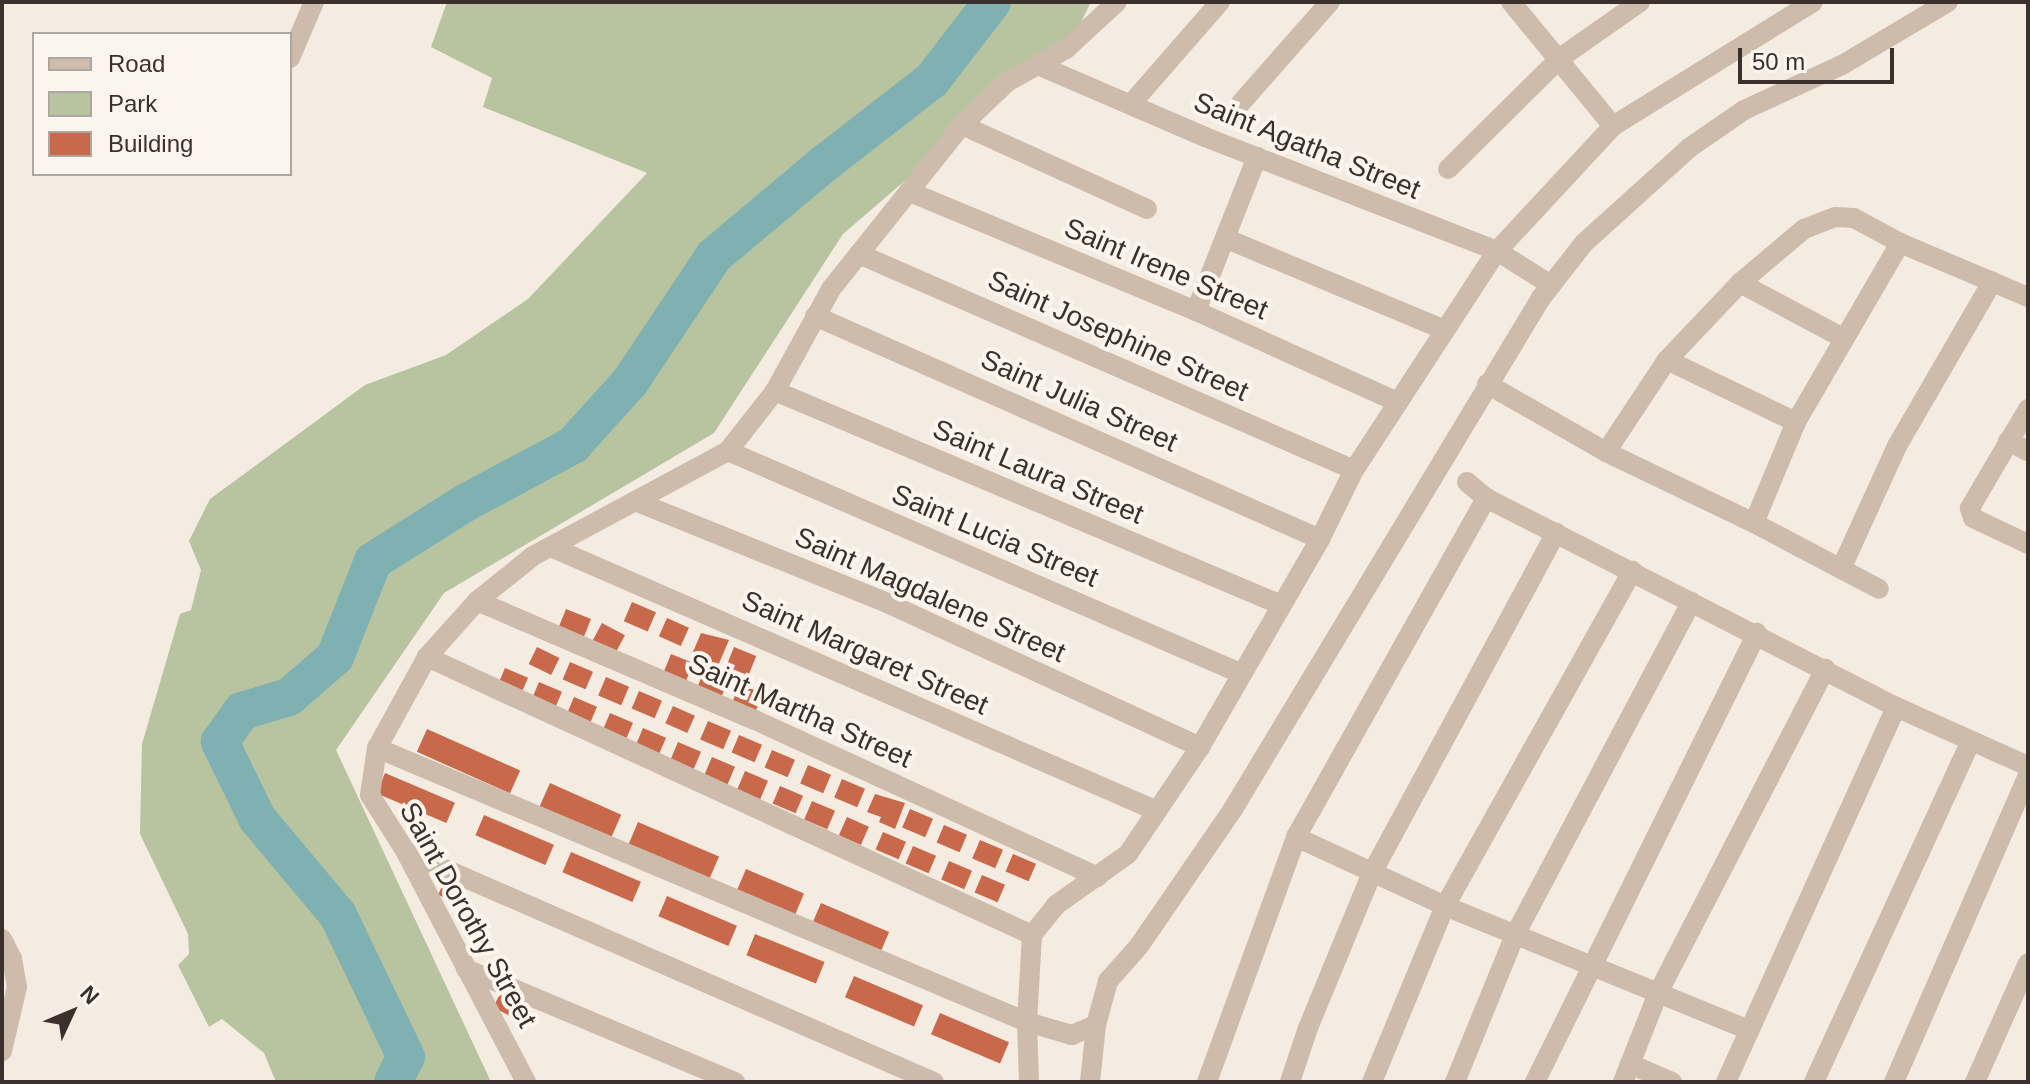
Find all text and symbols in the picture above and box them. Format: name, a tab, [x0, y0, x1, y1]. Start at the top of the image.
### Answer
legend	[32, 32, 292, 176]
scale bar	[1742, 32, 1898, 82]
text: 50 m	[1752, 48, 1805, 75]
text: Road	[108, 50, 165, 77]
street label: Saint Agatha Street	[1188, 85, 1426, 207]
text: Park	[108, 90, 157, 117]
text: Building	[108, 130, 193, 157]
street label: Saint Irene Street	[1059, 211, 1273, 327]
street label: Saint Josephine Street	[982, 263, 1254, 409]
street label: Saint Julia Street	[975, 343, 1183, 459]
street label: Saint Laura Street	[928, 412, 1148, 532]
street label: Saint Lucia Street	[887, 477, 1103, 595]
street label: Saint Magdalene Street	[790, 520, 1070, 670]
street label: Saint Margaret Street	[737, 584, 993, 722]
street label: Saint Martha Street	[683, 647, 917, 775]
street label: Saint Dorothy Street	[392, 797, 544, 1033]
north arrow	[32, 972, 112, 1052]
text: N	[75, 981, 104, 1009]

